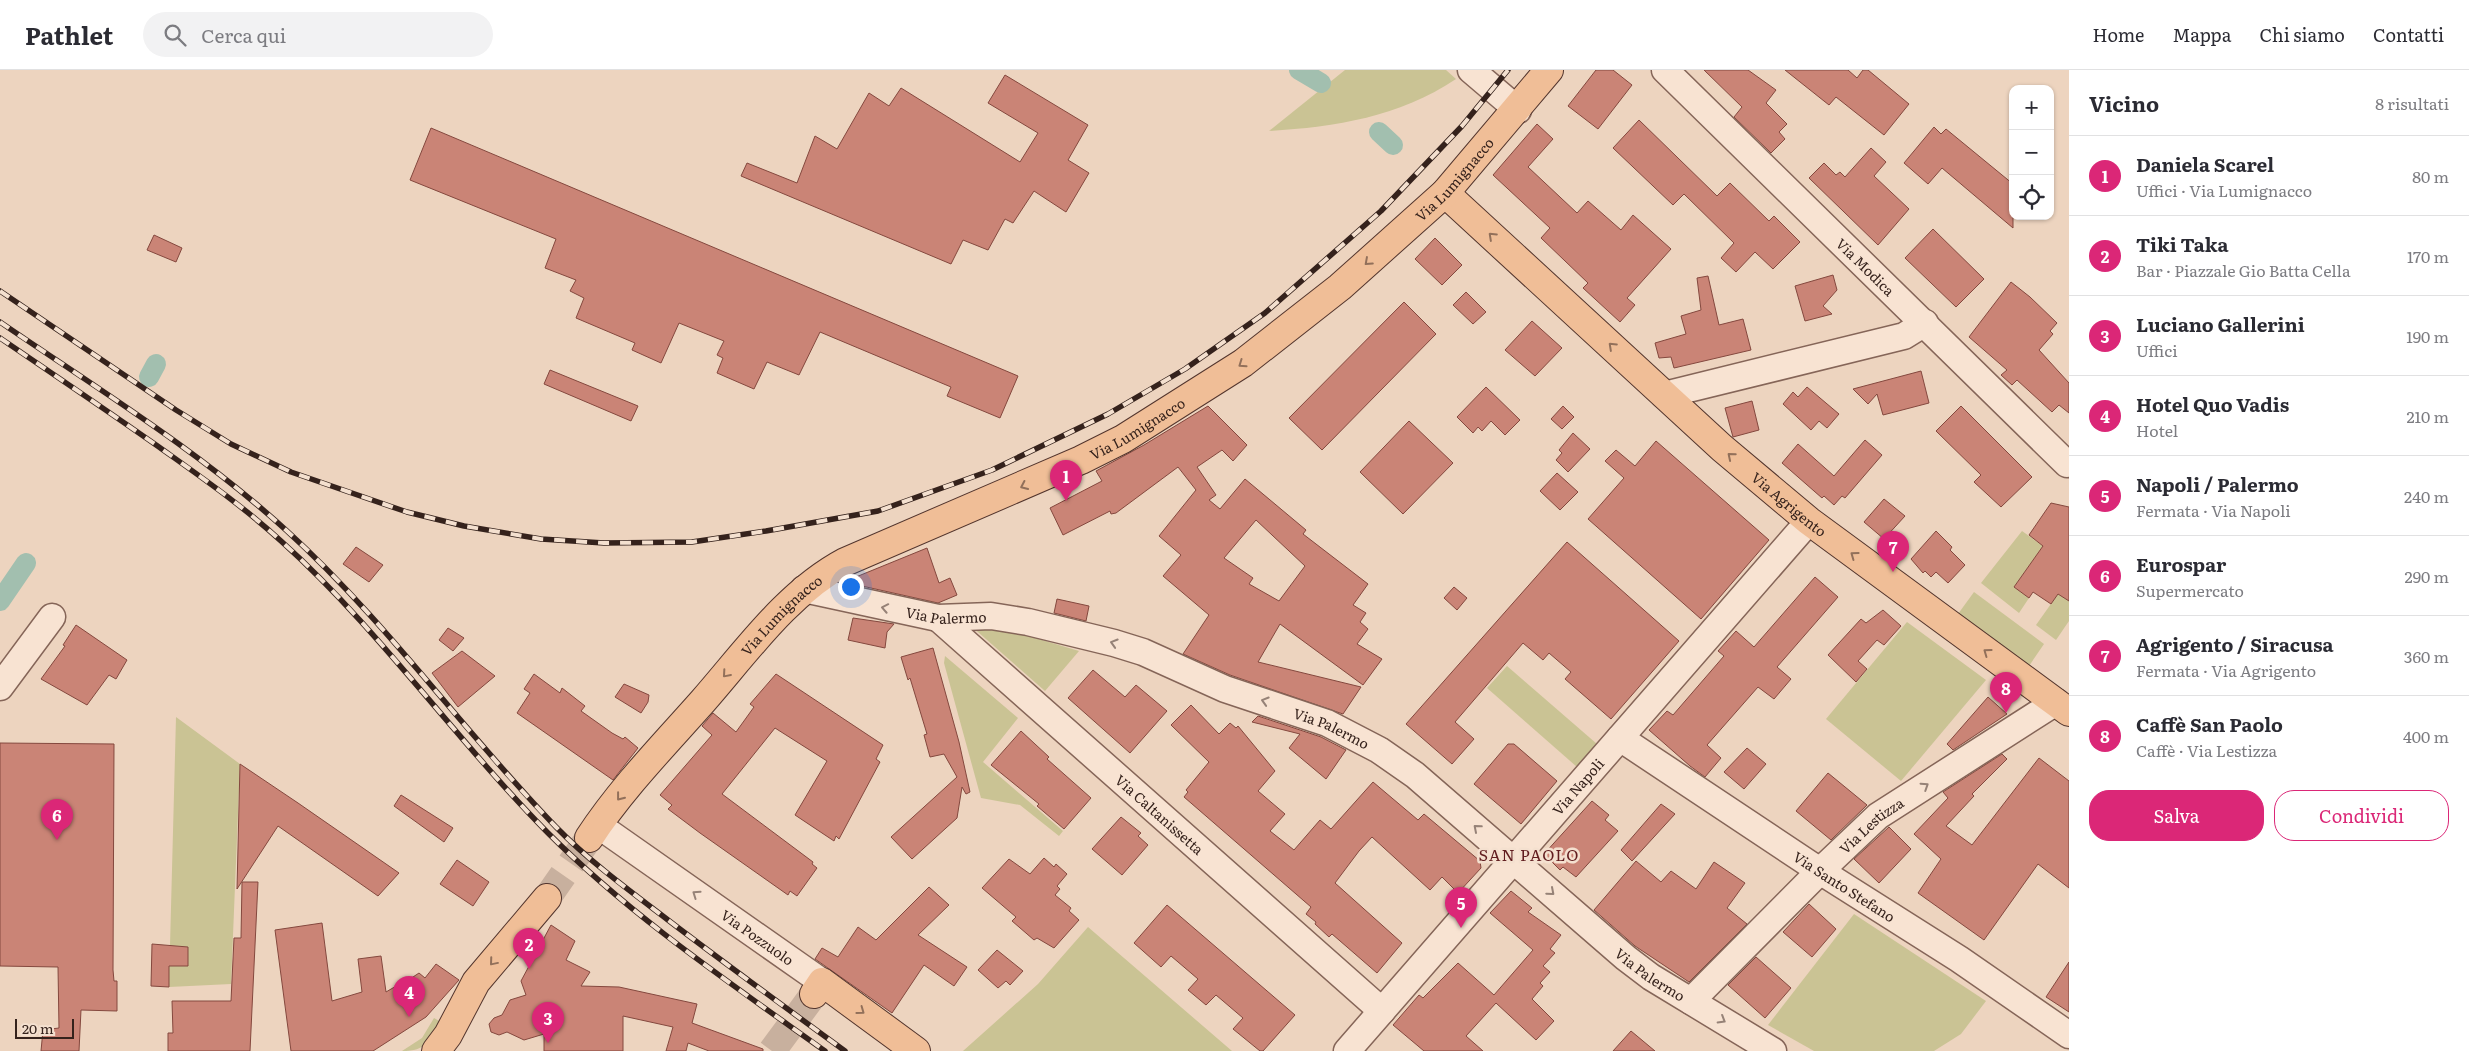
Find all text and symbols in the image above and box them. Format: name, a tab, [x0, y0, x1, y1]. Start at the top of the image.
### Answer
search box	[143, 12, 493, 57]
text: Pathlet	[25, 17, 113, 52]
icon: search	[161, 21, 189, 49]
text: Cerca qui	[201, 21, 286, 49]
text: Home	[2092, 21, 2144, 48]
text: Mappa	[2172, 21, 2231, 48]
text: Chi siamo	[2259, 21, 2345, 48]
text: Contatti	[2373, 21, 2444, 48]
map controls	[2009, 85, 2054, 220]
button: +	[2009, 85, 2054, 130]
text: Vicino	[2089, 87, 2159, 118]
text: 8 risultati	[2375, 91, 2449, 115]
button: −	[2009, 130, 2054, 175]
street label: Via Lumignacco	[1410, 133, 1498, 225]
text: Daniela Scarel	[2136, 150, 2274, 178]
text: 1	[2102, 164, 2108, 188]
text: 80 m	[2412, 164, 2449, 188]
button: locate	[2009, 175, 2054, 220]
text: Uffici · Via Lumignacco	[2136, 178, 2312, 202]
text: Tiki Taka	[2136, 230, 2229, 258]
one-way arrow	[1489, 233, 1498, 242]
street label: Via Modica	[1832, 233, 1900, 300]
text: 2	[2101, 244, 2109, 268]
text: 170 m	[2407, 244, 2449, 268]
one-way arrow	[1364, 256, 1373, 265]
text: Bar · Piazzale Gio Batta Cella	[2136, 258, 2351, 282]
text: Luciano Gallerini	[2136, 310, 2305, 338]
text: 3	[2101, 324, 2109, 348]
text: 190 m	[2406, 324, 2449, 348]
text: Uffici	[2136, 338, 2178, 362]
one-way arrow	[1608, 343, 1617, 352]
one-way arrow	[1238, 358, 1247, 367]
text: Hotel Quo Vadis	[2136, 390, 2289, 418]
street label: Via Lumignacco	[1086, 392, 1189, 464]
text: 4	[2100, 404, 2110, 428]
text: 210 m	[2406, 404, 2449, 428]
text: Hotel	[2136, 418, 2178, 442]
one-way arrow	[1728, 453, 1737, 462]
pin: 1	[1050, 460, 1082, 501]
street label: Via Agrigento	[1747, 467, 1831, 541]
text: Napoli / Palermo	[2136, 470, 2299, 498]
one-way arrow	[1020, 480, 1029, 490]
text: 5	[2101, 484, 2109, 508]
text: 240 m	[2404, 484, 2449, 508]
text: Fermata · Via Napoli	[2136, 498, 2291, 522]
pin: 7	[1877, 531, 1909, 572]
text: Eurospar	[2136, 550, 2226, 578]
one-way arrow	[1851, 552, 1860, 560]
text: 6	[2100, 564, 2110, 588]
text: 290 m	[2405, 564, 2449, 588]
street label: Via Lumignacco	[736, 570, 826, 660]
your location	[838, 574, 864, 600]
text: Supermercato	[2136, 578, 2244, 602]
street label: Via Palermo	[904, 601, 987, 628]
one-way arrow	[881, 603, 890, 613]
text: Agrigento / Siracusa	[2136, 630, 2333, 658]
one-way arrow	[1110, 638, 1118, 648]
text: 7	[2101, 644, 2109, 668]
text: 360 m	[2404, 644, 2449, 668]
one-way arrow	[1984, 649, 1993, 658]
text: Fermata · Via Agrigento	[2136, 658, 2316, 682]
one-way arrow	[723, 669, 732, 678]
pin: 8	[1990, 672, 2022, 713]
one-way arrow	[1261, 697, 1269, 707]
street label: Via Palermo	[1291, 703, 1373, 753]
text: Caffè San Paolo	[2136, 710, 2283, 738]
text: 8	[2100, 724, 2110, 748]
text: 400 m	[2403, 724, 2449, 748]
text: Caffè · Via Lestizza	[2136, 738, 2277, 762]
street label: Via Napoli	[1547, 753, 1608, 819]
street label: Via Caltanissetta	[1111, 769, 1209, 859]
one-way arrow	[1919, 783, 1929, 792]
button: Salva	[2089, 790, 2264, 841]
button: Condividi	[2274, 790, 2449, 841]
one-way arrow	[617, 792, 626, 801]
street label: Via Lestizza	[1834, 792, 1908, 858]
pin: 6	[41, 799, 73, 840]
one-way arrow	[1474, 825, 1483, 834]
district label: SAN PAOLO	[1479, 842, 1579, 866]
street label: Via Santo Stefano	[1790, 846, 1899, 926]
one-way arrow	[1545, 886, 1554, 895]
pin: 5	[1445, 887, 1477, 928]
one-way arrow	[692, 891, 702, 900]
street label: Via Pozzuolo	[717, 904, 798, 970]
pin: 2	[513, 928, 545, 969]
street label: Via Palermo	[1611, 943, 1689, 1006]
one-way arrow	[489, 956, 498, 965]
pin: 4	[393, 976, 425, 1017]
pin: 3	[532, 1002, 564, 1043]
one-way arrow	[855, 1005, 865, 1014]
one-way arrow	[1717, 1014, 1726, 1023]
scale bar	[15, 1016, 74, 1039]
text: 20 m	[22, 1018, 54, 1038]

